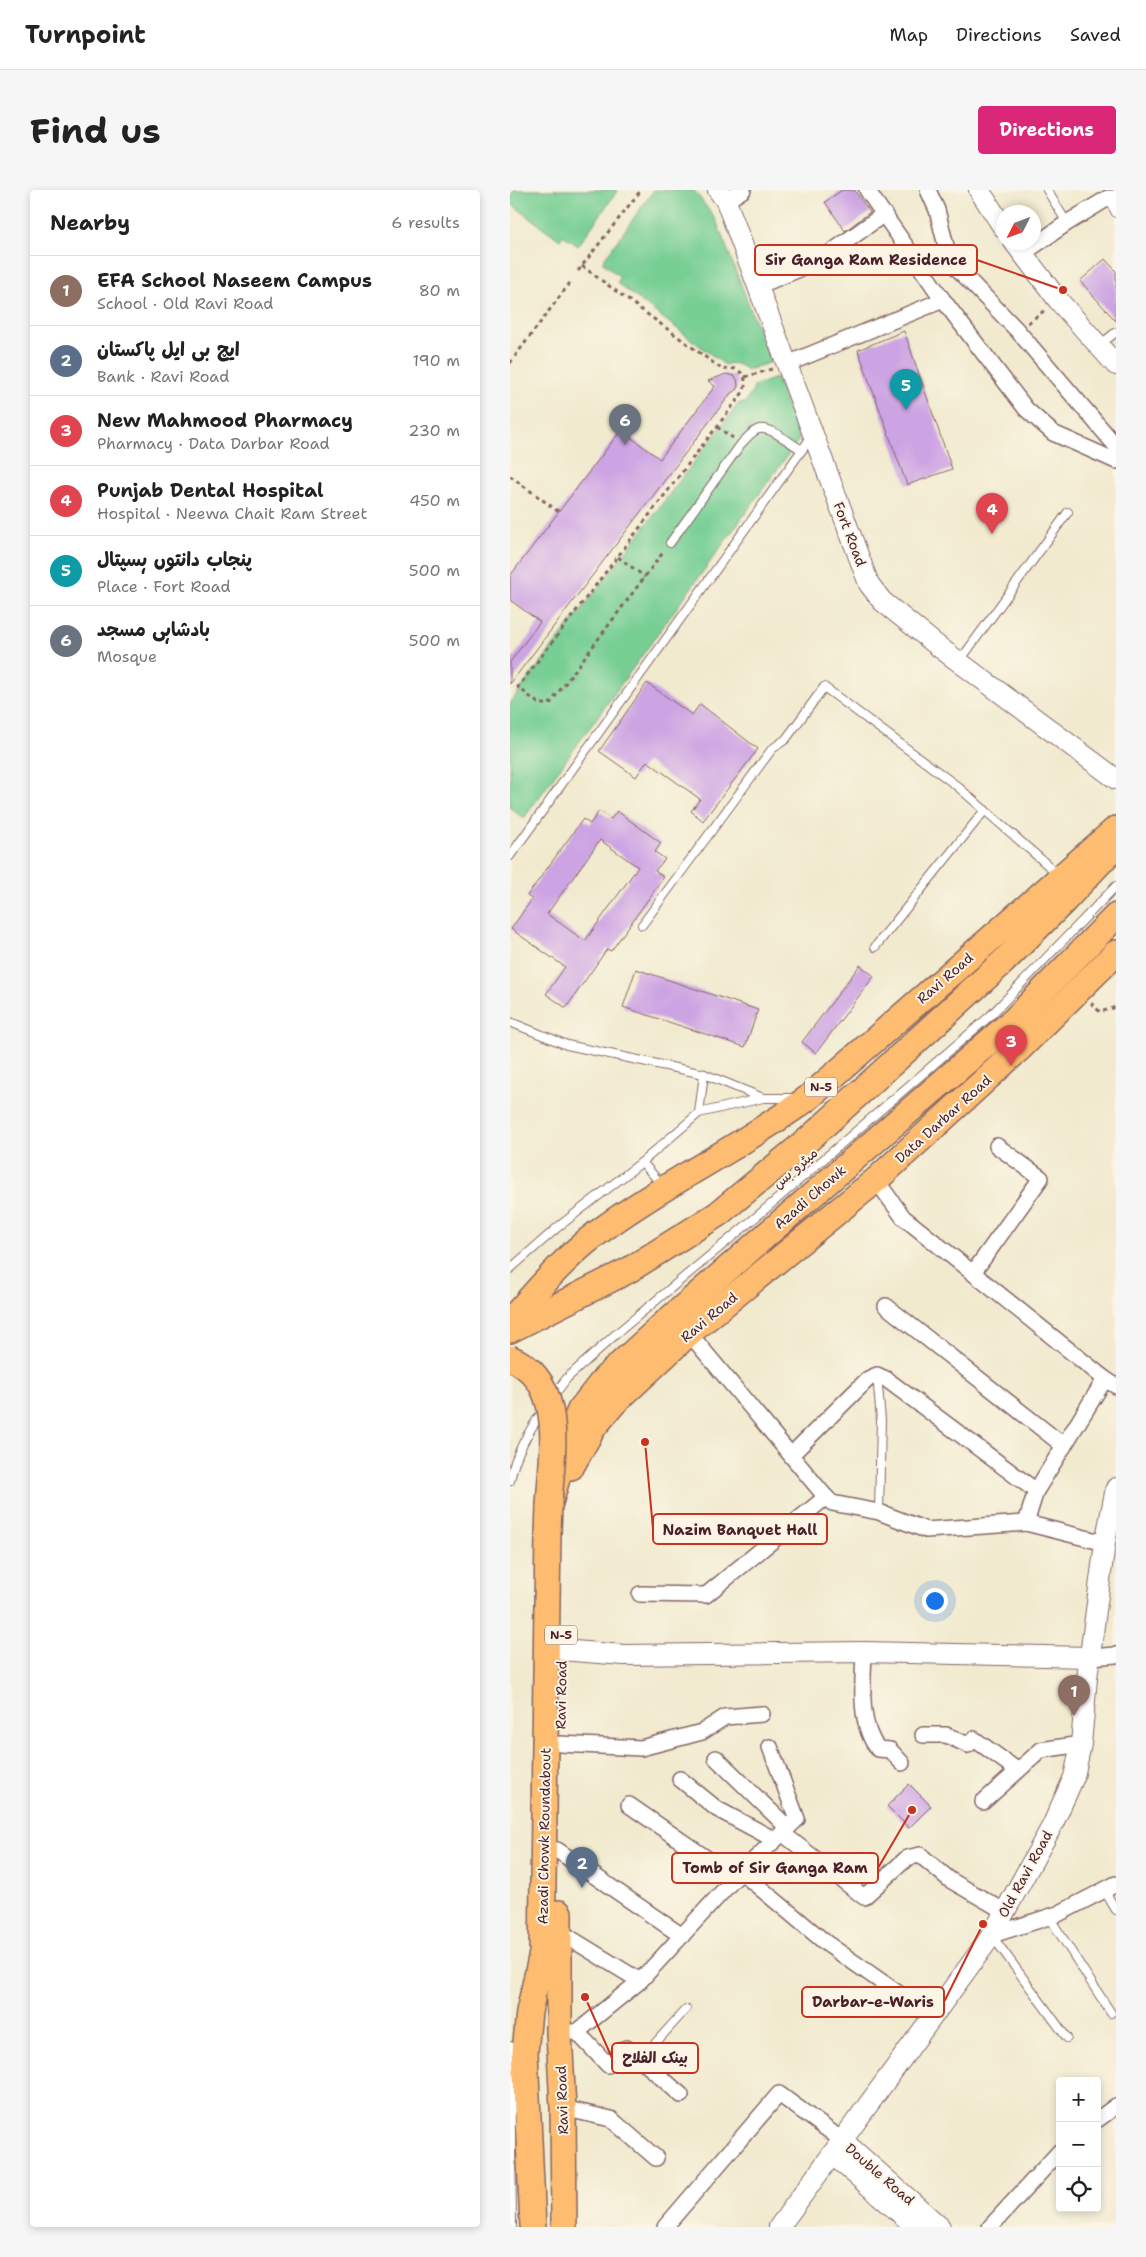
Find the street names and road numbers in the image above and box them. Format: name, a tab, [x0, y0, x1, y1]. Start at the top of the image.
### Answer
street label: Fort Road	[829, 499, 871, 569]
street label: Ravi Road	[913, 949, 977, 1007]
street label: Data Darbar Road	[891, 1071, 995, 1167]
road number: N-5	[805, 1078, 837, 1096]
street label: میٹرو بس	[769, 1144, 821, 1192]
street label: Azadi Chowk	[770, 1161, 850, 1233]
street label: Ravi Road	[677, 1288, 741, 1346]
road number: N-5	[545, 1626, 577, 1644]
street label: Ravi Road	[551, 1660, 571, 1730]
street label: Azadi Chowk Roundabout	[533, 1747, 555, 1925]
street label: Old Ravi Road	[994, 1827, 1056, 1921]
street label: Ravi Road	[552, 2065, 572, 2135]
street label: Double Road	[842, 2139, 918, 2209]

